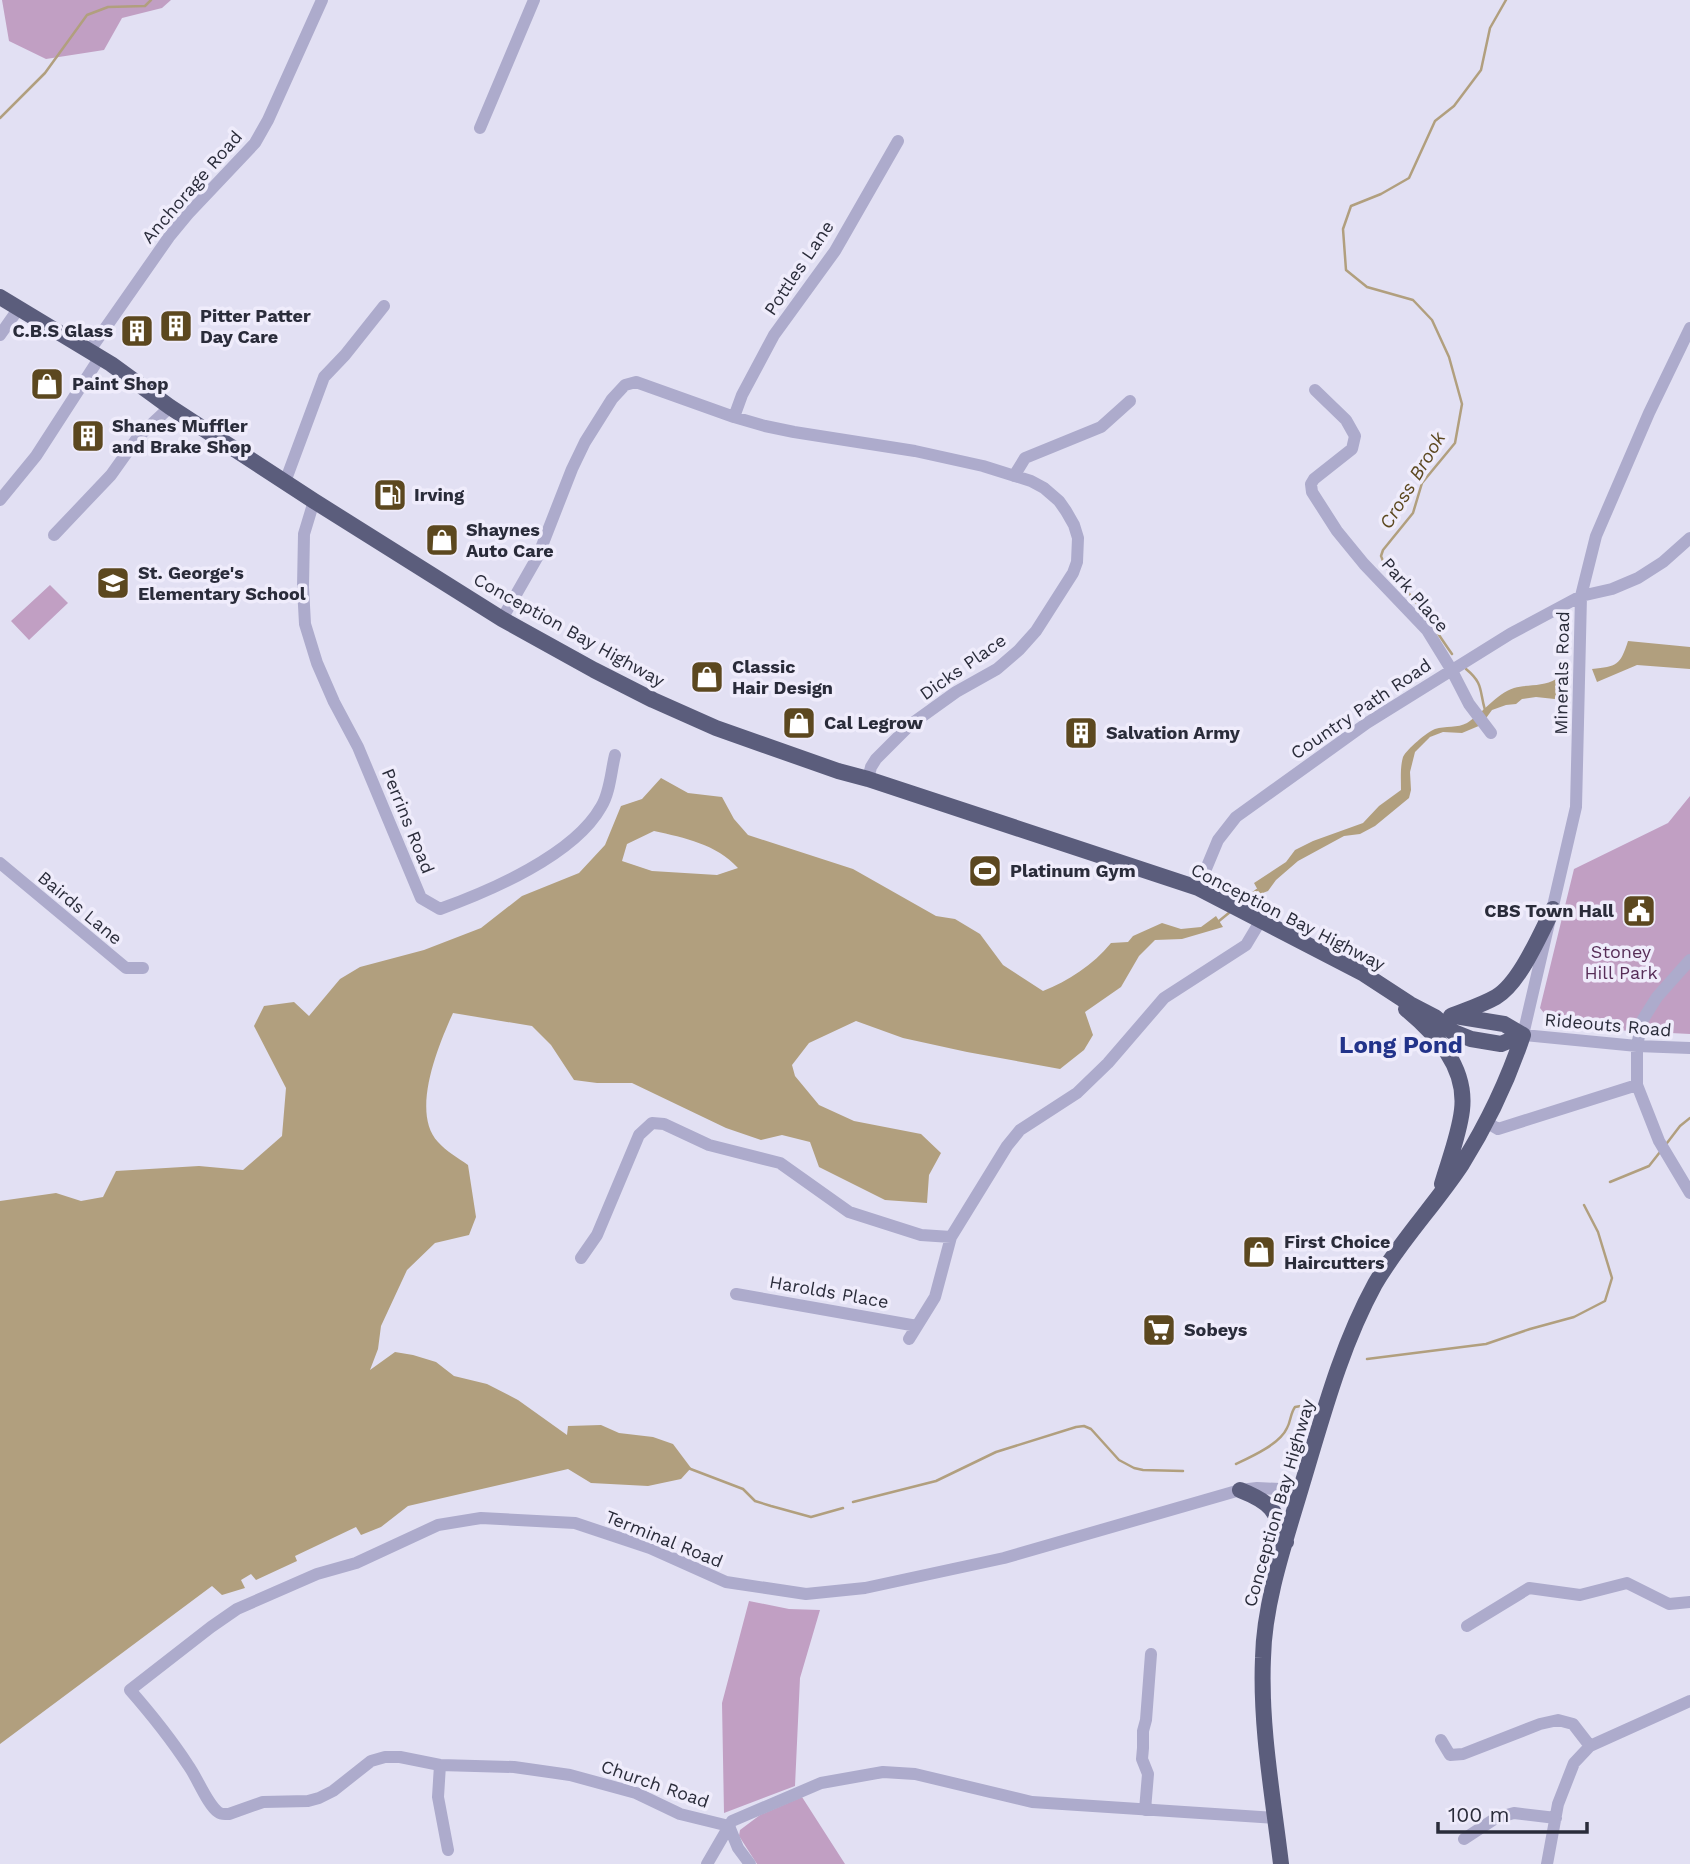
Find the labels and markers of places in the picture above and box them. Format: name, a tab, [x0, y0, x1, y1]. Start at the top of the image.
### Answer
place label: Pitter Patter Day Care	[200, 305, 311, 347]
building icon: Pitter Patter Day Care	[157, 307, 195, 345]
building icon: C.B.S Glass	[118, 312, 156, 350]
place label: C.B.S Glass	[12, 320, 113, 341]
shop icon: Paint Shop	[28, 365, 66, 403]
place label: Paint Shop	[72, 373, 169, 394]
place label: Shanes Muffler and Brake Shop	[112, 415, 252, 457]
building icon: Shanes Muffler and Brake Shop	[69, 417, 107, 455]
fuel station icon: Irving	[371, 476, 409, 514]
place label: Irving	[414, 484, 465, 505]
place label: Shaynes Auto Care	[466, 519, 554, 561]
shop icon: Shaynes Auto Care	[423, 521, 461, 559]
place label: St. George's Elementary School	[138, 562, 306, 604]
school or university icon: St. George's Elementary School	[94, 564, 132, 602]
place label: Classic Hair Design	[732, 656, 833, 698]
shop icon: Classic Hair Design	[688, 658, 726, 696]
shop icon: Cal Legrow	[780, 704, 818, 742]
place label: Cal Legrow	[824, 712, 924, 733]
building icon: Salvation Army	[1062, 714, 1100, 752]
place label: Salvation Army	[1106, 722, 1241, 743]
sports icon: Platinum Gym	[966, 852, 1004, 890]
place label: Platinum Gym	[1010, 860, 1136, 881]
public building icon: CBS Town Hall	[1620, 892, 1658, 930]
place label: CBS Town Hall	[1484, 900, 1614, 921]
place label: First Choice Haircutters	[1284, 1231, 1391, 1273]
shop icon: First Choice Haircutters	[1240, 1233, 1278, 1271]
supermarket icon: Sobeys	[1140, 1311, 1178, 1349]
place label: Sobeys	[1184, 1319, 1248, 1340]

